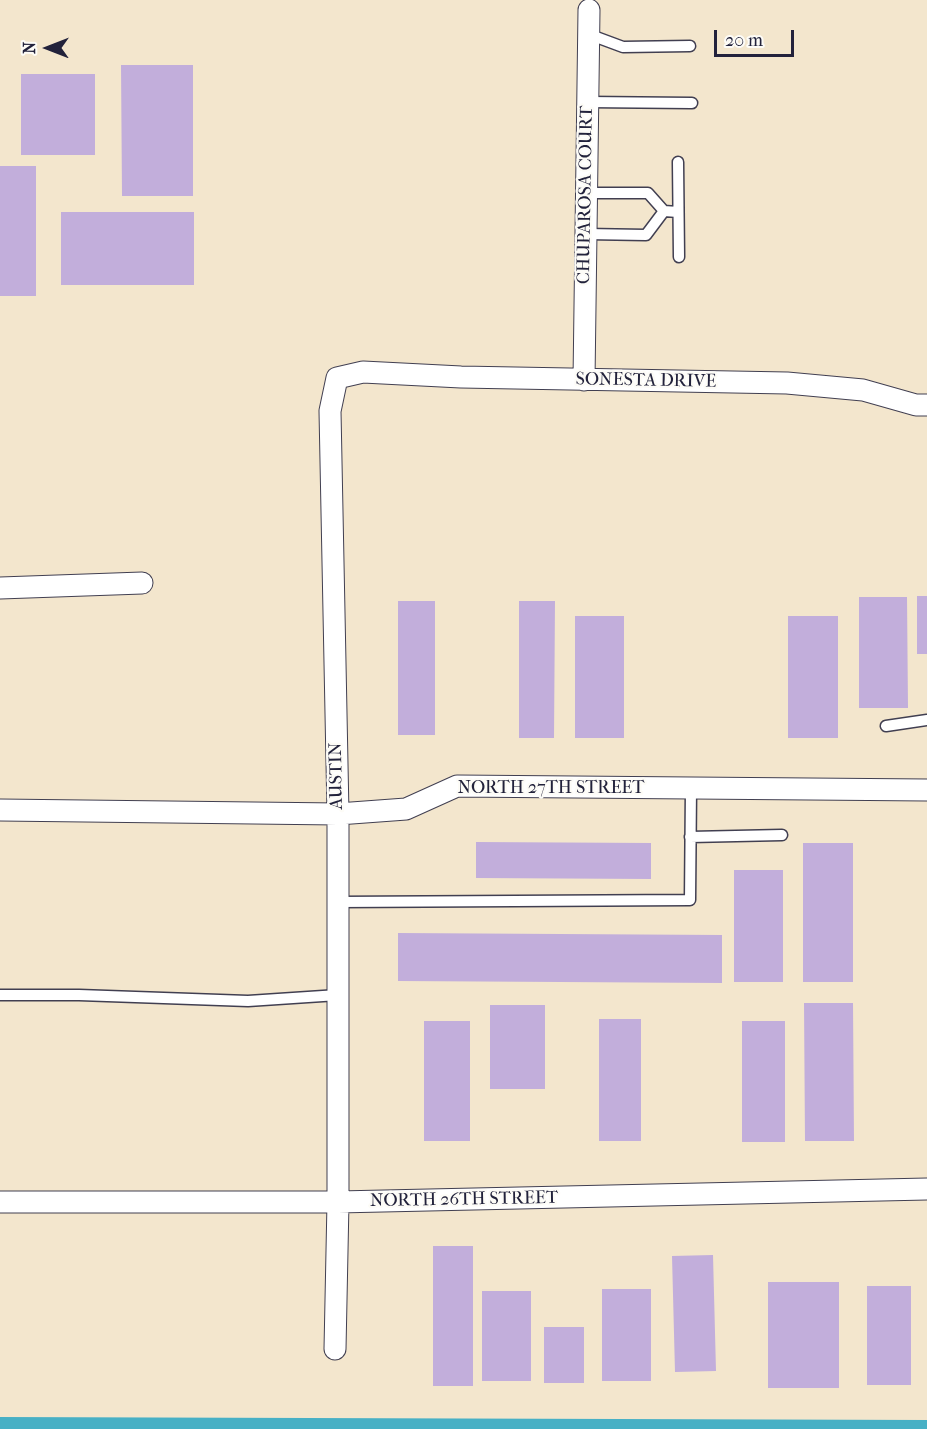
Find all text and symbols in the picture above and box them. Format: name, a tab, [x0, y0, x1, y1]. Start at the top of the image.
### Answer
north arrow	[18, 18, 78, 78]
scale bar	[717, 18, 796, 56]
text: 20 m	[725, 30, 763, 51]
text: N	[20, 42, 39, 54]
street label: CHUPAROSA COURT	[574, 106, 598, 284]
street label: SONESTA DRIVE	[575, 369, 717, 393]
street label: AUSTIN	[326, 742, 348, 810]
street label: NORTH 27TH STREET	[458, 778, 644, 800]
street label: NORTH 26TH STREET	[370, 1188, 558, 1212]

